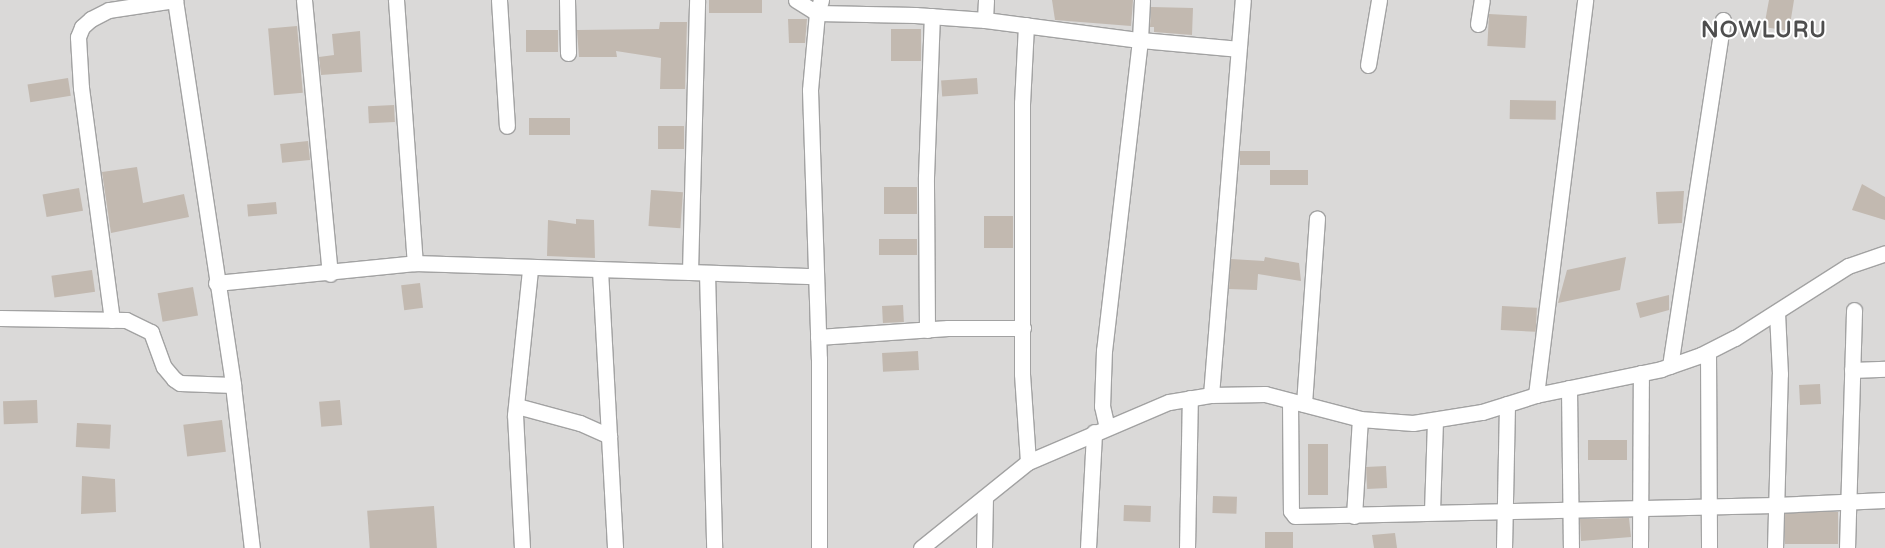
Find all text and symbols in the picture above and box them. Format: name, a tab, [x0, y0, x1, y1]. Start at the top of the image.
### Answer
district label: NOWLURU	[1700, 18, 1828, 44]

